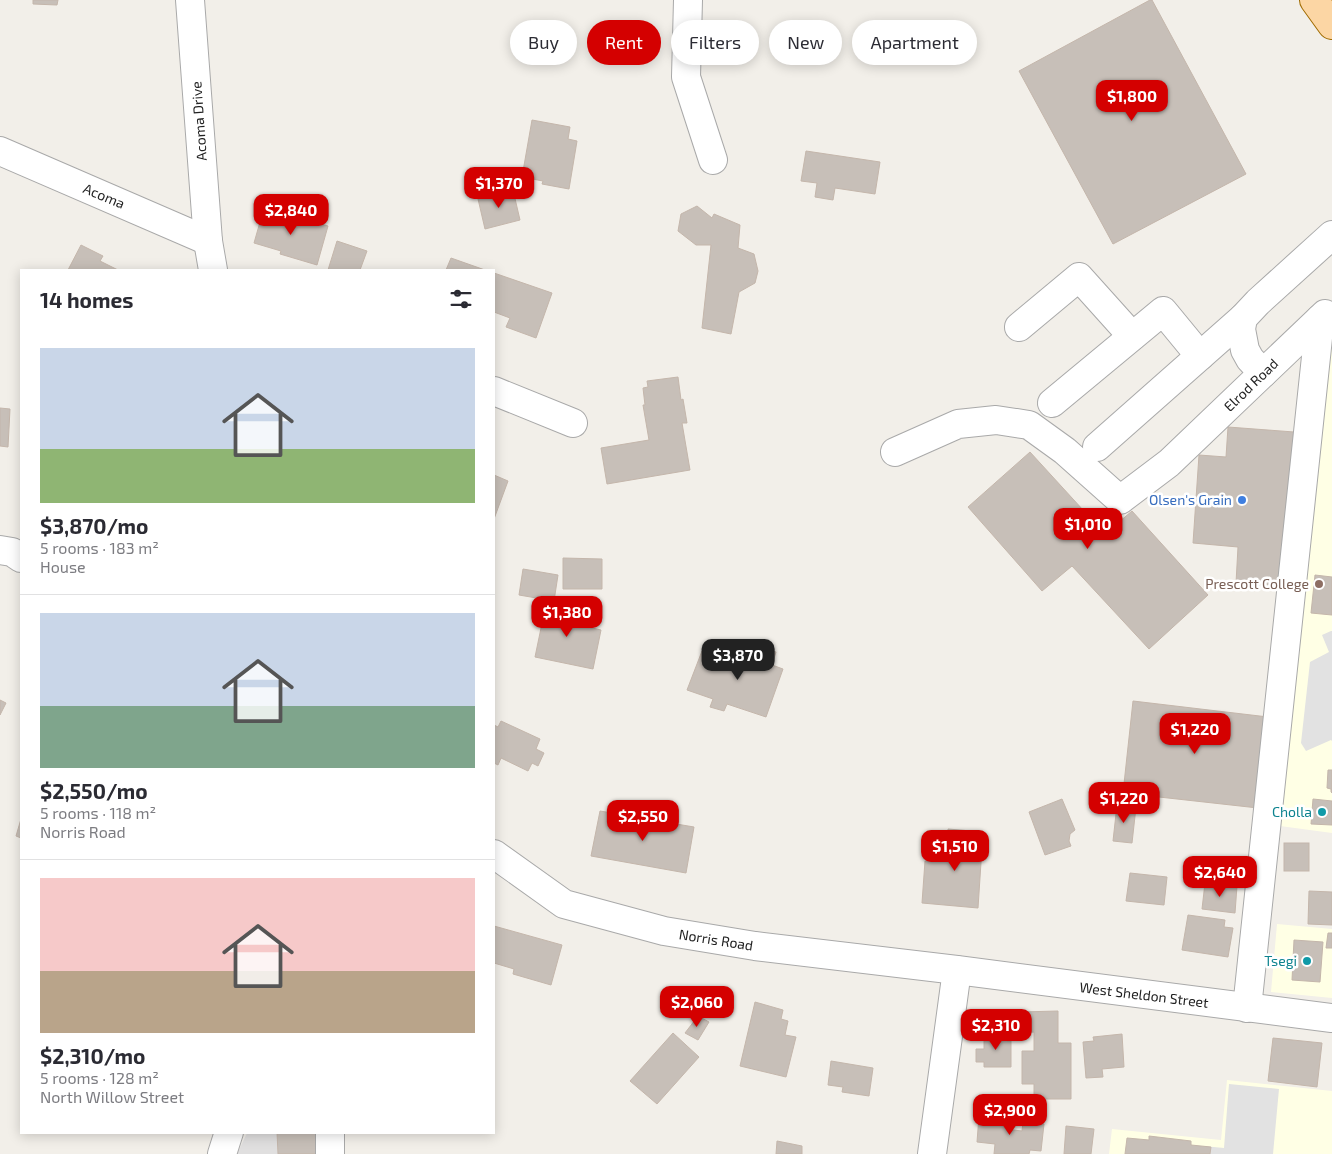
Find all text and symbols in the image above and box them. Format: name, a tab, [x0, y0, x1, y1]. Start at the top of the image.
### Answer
chip: Buy	[510, 20, 577, 65]
chip: Rent	[587, 20, 661, 65]
chip: Filters	[671, 20, 759, 65]
chip: New	[769, 20, 842, 65]
chip: Apartment	[852, 20, 977, 65]
pin: $1,800	[1091, 80, 1173, 122]
street label: Acoma Drive	[187, 81, 210, 161]
text: $1,800	[1107, 86, 1157, 105]
pin: $1,370	[458, 166, 540, 209]
text: $1,370	[475, 173, 523, 192]
street label: Acoma	[81, 179, 127, 212]
pin: $2,840	[250, 194, 332, 236]
text: $2,840	[265, 200, 317, 219]
icon: filters	[447, 285, 475, 313]
text: 14 homes	[40, 287, 134, 312]
street label: Elrod Road	[1220, 355, 1281, 415]
icon: home	[213, 380, 303, 470]
place label: Olsen's Grain	[1149, 491, 1232, 508]
marker: Olsen's Grain	[1236, 494, 1248, 506]
pin: $1,010	[1047, 508, 1129, 550]
text: $3,870/mo	[40, 513, 148, 538]
text: $1,010	[1064, 514, 1112, 533]
text: 5 rooms · 183 m²	[40, 538, 159, 557]
text: House	[40, 557, 86, 576]
place label: Prescott College	[1205, 575, 1309, 592]
marker: Prescott College	[1313, 578, 1325, 590]
pin: $1,380	[526, 596, 608, 638]
text: $1,380	[542, 602, 592, 621]
pin: $3,870	[697, 638, 779, 681]
text: $3,870	[713, 645, 763, 664]
icon: home	[213, 646, 303, 736]
pin: $1,220	[1154, 712, 1236, 755]
text: $1,220	[1171, 719, 1219, 738]
text: $2,550/mo	[40, 778, 148, 803]
pin: $1,220	[1083, 782, 1165, 824]
text: $1,220	[1100, 788, 1148, 807]
pin: $2,550	[602, 800, 684, 842]
text: 5 rooms · 118 m²	[40, 803, 156, 822]
place label: Cholla	[1272, 803, 1312, 820]
text: $2,550	[618, 806, 668, 825]
marker: Cholla	[1316, 806, 1328, 818]
text: Norris Road	[40, 822, 126, 841]
pin: $1,510	[914, 830, 996, 872]
text: $1,510	[932, 836, 978, 855]
pin: $2,640	[1179, 856, 1261, 898]
text: $2,640	[1194, 862, 1246, 881]
icon: home	[213, 911, 303, 1001]
street label: Norris Road	[678, 925, 754, 954]
place label: Tsegi	[1264, 952, 1297, 969]
marker: Tsegi	[1301, 955, 1313, 967]
street label: West Sheldon Street	[1079, 978, 1210, 1011]
pin: $2,060	[656, 986, 738, 1028]
text: $2,060	[671, 992, 723, 1011]
pin: $2,310	[955, 1008, 1037, 1051]
text: $2,310	[972, 1015, 1020, 1034]
text: $2,310/mo	[40, 1043, 146, 1068]
text: 5 rooms · 128 m²	[40, 1068, 159, 1087]
text: North Willow Street	[40, 1087, 184, 1106]
pin: $2,900	[969, 1094, 1051, 1136]
text: $2,900	[984, 1100, 1036, 1119]

